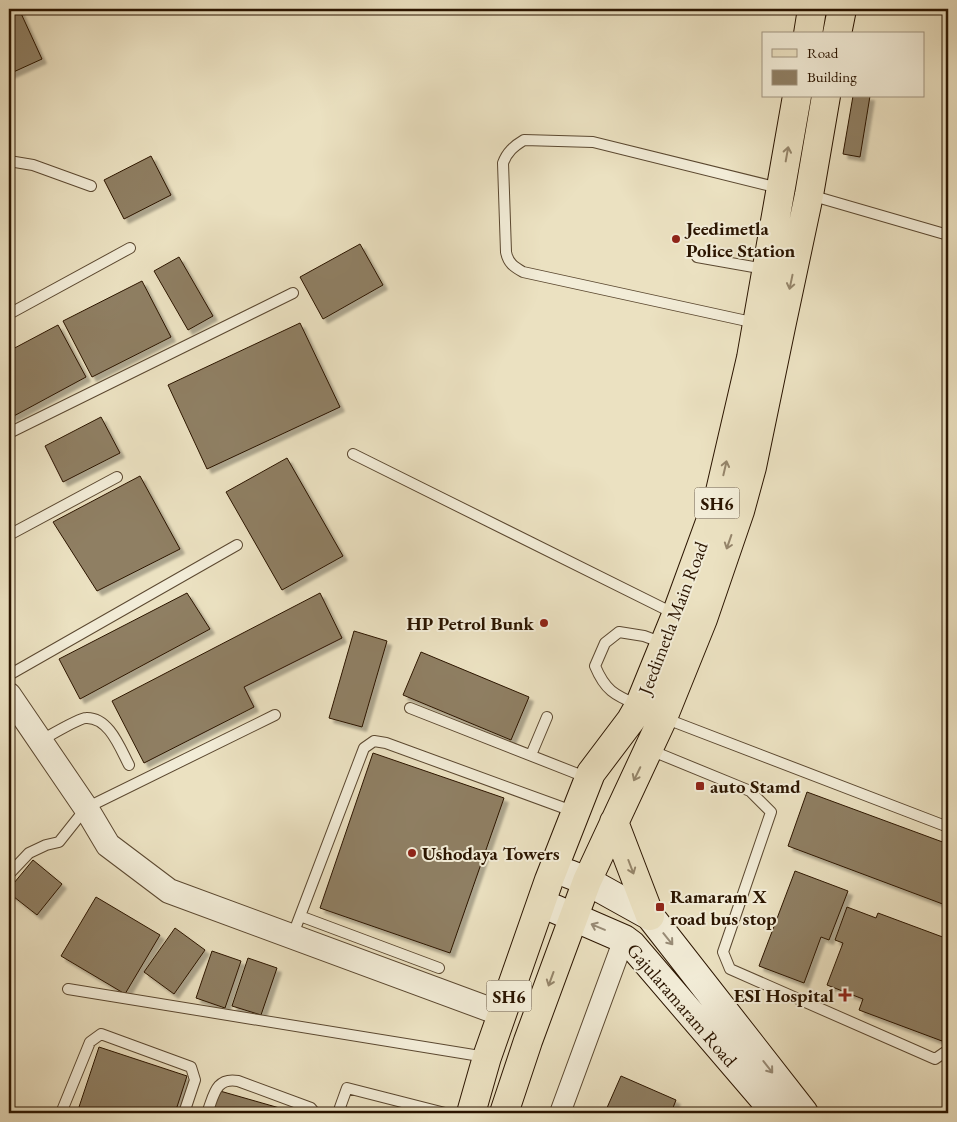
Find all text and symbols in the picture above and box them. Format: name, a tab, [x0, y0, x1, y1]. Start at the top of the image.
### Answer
legend	[762, 32, 924, 98]
text: Road	[807, 43, 839, 62]
text: Building	[807, 67, 857, 86]
one-way arrow	[782, 146, 792, 162]
place label: Jeedimetla Police Station	[684, 216, 796, 263]
marker: Jeedimetla Police Station	[670, 233, 682, 245]
one-way arrow	[786, 273, 795, 289]
one-way arrow	[721, 460, 730, 476]
road number: SH6	[694, 488, 740, 518]
one-way arrow	[724, 533, 733, 549]
street label: Jeedimetla Main Road	[632, 538, 714, 700]
place label: HP Petrol Bunk	[406, 611, 535, 636]
marker: HP Petrol Bunk	[538, 617, 550, 629]
one-way arrow	[632, 766, 641, 781]
place label: auto Stamd	[710, 774, 801, 799]
marker: auto Stamd	[694, 780, 706, 792]
place label: Ushodaya Towers	[422, 841, 560, 866]
marker: Ushodaya Towers	[406, 847, 418, 859]
one-way arrow	[627, 859, 636, 874]
place label: Ramaram X road bus stop	[670, 884, 777, 931]
marker: Ramaram X road bus stop	[654, 901, 666, 913]
one-way arrow	[591, 922, 606, 932]
one-way arrow	[662, 932, 673, 945]
street label: Gajularamaram Road	[621, 938, 743, 1072]
one-way arrow	[546, 971, 555, 986]
road number: SH6	[486, 980, 532, 1011]
place label: ESI Hospital	[734, 983, 835, 1008]
marker: ESI Hospital	[838, 988, 852, 1002]
one-way arrow	[763, 1060, 773, 1074]

